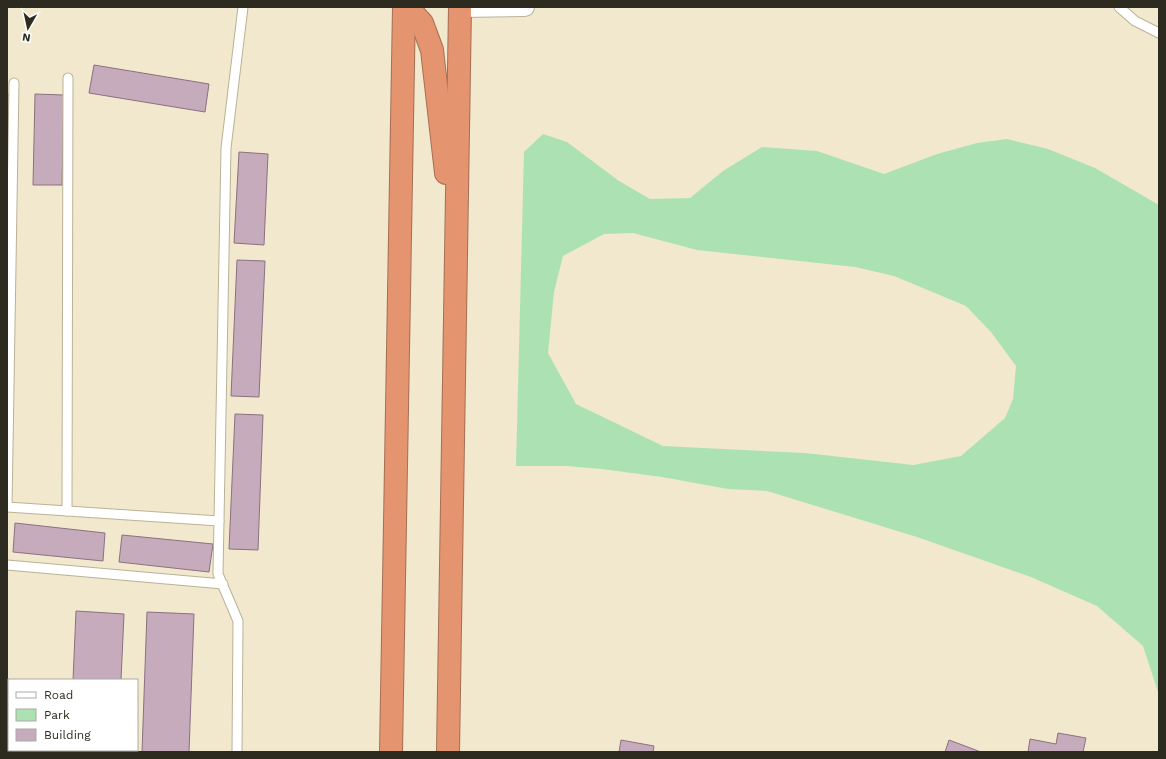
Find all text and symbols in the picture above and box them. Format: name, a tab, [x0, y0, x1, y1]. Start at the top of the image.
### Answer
north arrow	[8, 8, 48, 48]
text: N	[21, 30, 32, 44]
legend	[8, 679, 138, 751]
text: Road	[44, 688, 73, 702]
text: Park	[44, 708, 70, 722]
text: Building	[44, 728, 91, 742]

